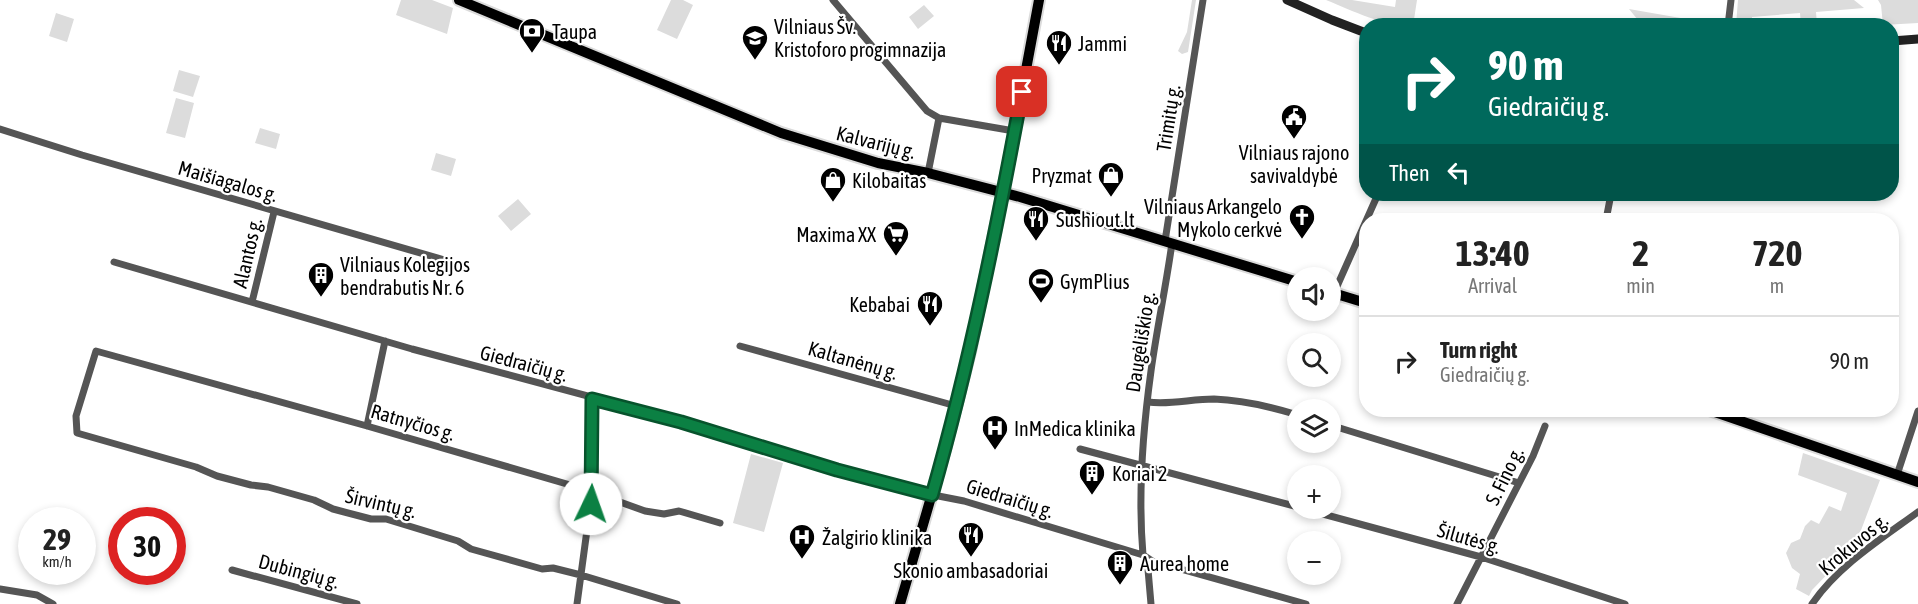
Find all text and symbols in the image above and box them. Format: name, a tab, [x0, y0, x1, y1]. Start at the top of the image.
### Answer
place label: Vilniaus Šv. Kristoforo progimnazija	[774, 15, 946, 61]
bank icon: Taupa	[517, 16, 547, 54]
place label: Taupa	[552, 20, 597, 43]
school or university icon: Vilniaus Šv. Kristoforo progimnazija	[740, 23, 770, 61]
restaurant icon: Jammi	[1044, 28, 1074, 66]
place label: Jammi	[1078, 32, 1127, 55]
text: 90 m	[1488, 41, 1563, 89]
icon: right	[1389, 42, 1467, 120]
pin	[996, 66, 1047, 117]
icon: arrive	[1005, 75, 1038, 108]
street label: Trimitų g.	[1151, 83, 1185, 153]
text: Giedraičių g.	[1488, 91, 1609, 122]
public building icon: Vilniaus rajono savivaldybė	[1279, 102, 1309, 140]
street label: Kalvarijų g.	[834, 121, 918, 163]
place label: Vilniaus rajono savivaldybė	[1239, 141, 1349, 187]
street label: Maišiagalos g.	[176, 156, 280, 206]
icon: left	[1442, 156, 1475, 189]
shop icon: Pryzmat	[1096, 160, 1126, 198]
text: Then	[1389, 160, 1430, 186]
place label: Pryzmat	[1031, 164, 1092, 187]
shop icon: Kilobaitas	[818, 165, 848, 203]
place label: Kilobaitas	[852, 169, 926, 192]
place label: Vilniaus Arkangelo Mykolo cerkvė	[1144, 195, 1282, 241]
church icon: Vilniaus Arkangelo Mykolo cerkvė	[1287, 202, 1317, 240]
restaurant icon: Sushiout.lt	[1021, 204, 1051, 242]
place label: Sushiout.lt	[1056, 208, 1135, 231]
street label: Alantos g.	[228, 216, 266, 290]
supermarket icon: Maxima XX	[881, 219, 911, 257]
place label: Maxima XX	[796, 223, 876, 246]
text: 13:40	[1456, 232, 1530, 274]
text: 2	[1632, 232, 1649, 274]
text: 720	[1752, 232, 1802, 274]
place label: Vilniaus Kolegijos bendrabutis Nr. 6	[340, 253, 470, 299]
building icon: Vilniaus Kolegijos bendrabutis Nr. 6	[306, 260, 336, 298]
sports icon: GymPlius	[1026, 266, 1056, 304]
map controls	[1287, 267, 1341, 585]
button: sound	[1287, 267, 1341, 321]
place label: GymPlius	[1060, 270, 1130, 293]
text: Arrival	[1468, 274, 1517, 297]
text: min	[1626, 274, 1655, 297]
text: m	[1770, 274, 1784, 297]
restaurant icon: Kebabai	[915, 289, 945, 327]
street label: Daugėliškio g.	[1121, 290, 1159, 394]
place label: Kebabai	[849, 293, 910, 316]
button: search	[1287, 333, 1341, 387]
street label: Kaltanėnų g.	[806, 336, 900, 384]
text: Turn right	[1440, 337, 1517, 363]
street label: Giedraičių g.	[478, 340, 570, 386]
icon: right	[1389, 345, 1422, 378]
text: 90 m	[1829, 348, 1869, 374]
text: Giedraičių g.	[1440, 363, 1530, 386]
street label: Ratnyčios g.	[368, 399, 458, 445]
button: layers	[1287, 399, 1341, 453]
hospital icon: InMedica klinika	[980, 413, 1010, 451]
place label: InMedica klinika	[1014, 417, 1136, 440]
street label: S. Fino g.	[1480, 443, 1528, 509]
building icon: Koriai 2	[1077, 458, 1107, 496]
place label: Koriai 2	[1112, 462, 1167, 485]
button: +	[1287, 465, 1341, 519]
position arrow	[559, 472, 623, 536]
street label: Giedraičių g.	[964, 474, 1056, 522]
street label: Širvintų g.	[343, 484, 419, 522]
speed limit sign: 30	[108, 507, 186, 585]
street label: Krokuvos g.	[1814, 509, 1892, 579]
street label: Šilutės g.	[1435, 518, 1503, 558]
restaurant icon: Skonio ambasadoriai	[956, 520, 986, 558]
text: 29	[43, 522, 71, 556]
hospital icon: Žalgirio klinika	[787, 522, 817, 560]
place label: Žalgirio klinika	[822, 526, 932, 549]
button: −	[1287, 531, 1341, 585]
building icon: Aurea home	[1105, 548, 1135, 586]
street label: Dubingių g.	[256, 549, 342, 593]
place label: Aurea home	[1140, 552, 1229, 575]
text: km/h	[42, 553, 72, 570]
place label: Skonio ambasadoriai	[894, 559, 1048, 582]

